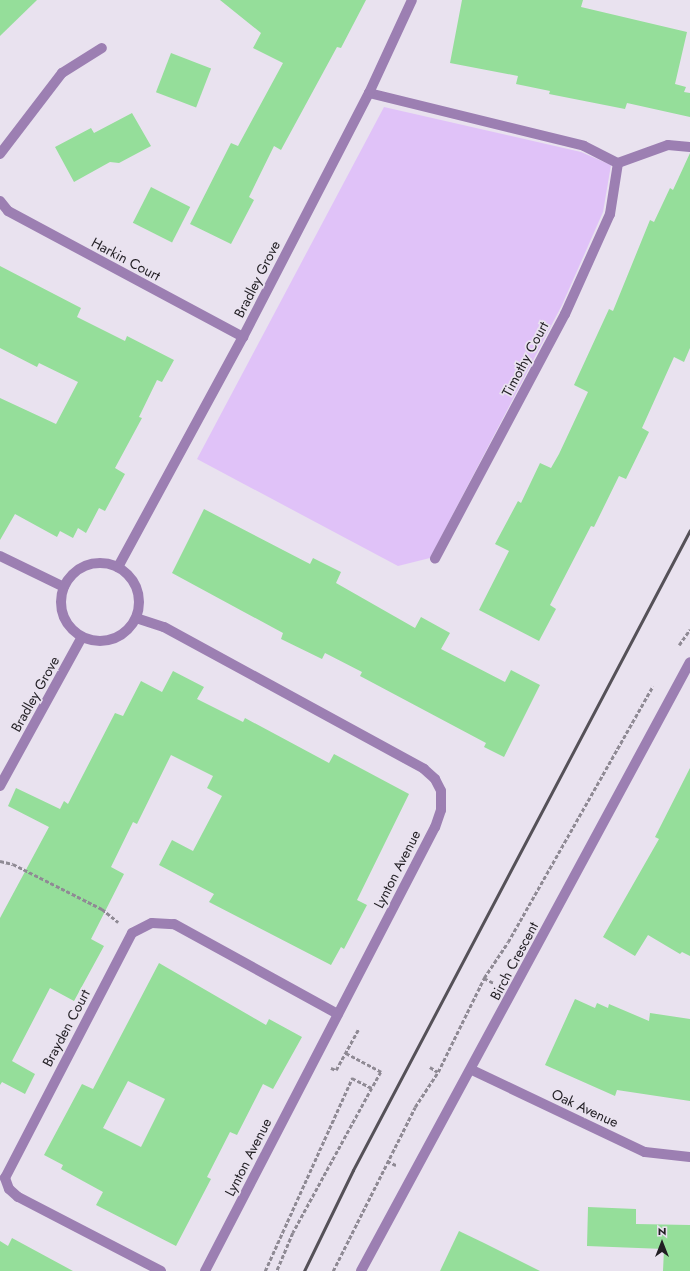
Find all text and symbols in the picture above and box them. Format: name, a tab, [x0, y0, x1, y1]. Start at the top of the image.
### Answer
street label: Harkin Court	[89, 234, 163, 284]
street label: Bradley Grove	[230, 238, 284, 320]
street label: Timothy Court	[498, 319, 552, 399]
street label: Bradley Grove	[7, 653, 63, 735]
street label: Lynton Avenue	[370, 827, 424, 911]
street label: Birch Crescent	[486, 919, 542, 1003]
street label: Brayden Court	[39, 987, 93, 1069]
street label: Oak Avenue	[549, 1085, 621, 1131]
street label: Lynton Avenue	[221, 1115, 275, 1199]
north arrow	[642, 1223, 682, 1263]
text: N	[658, 1223, 666, 1239]

